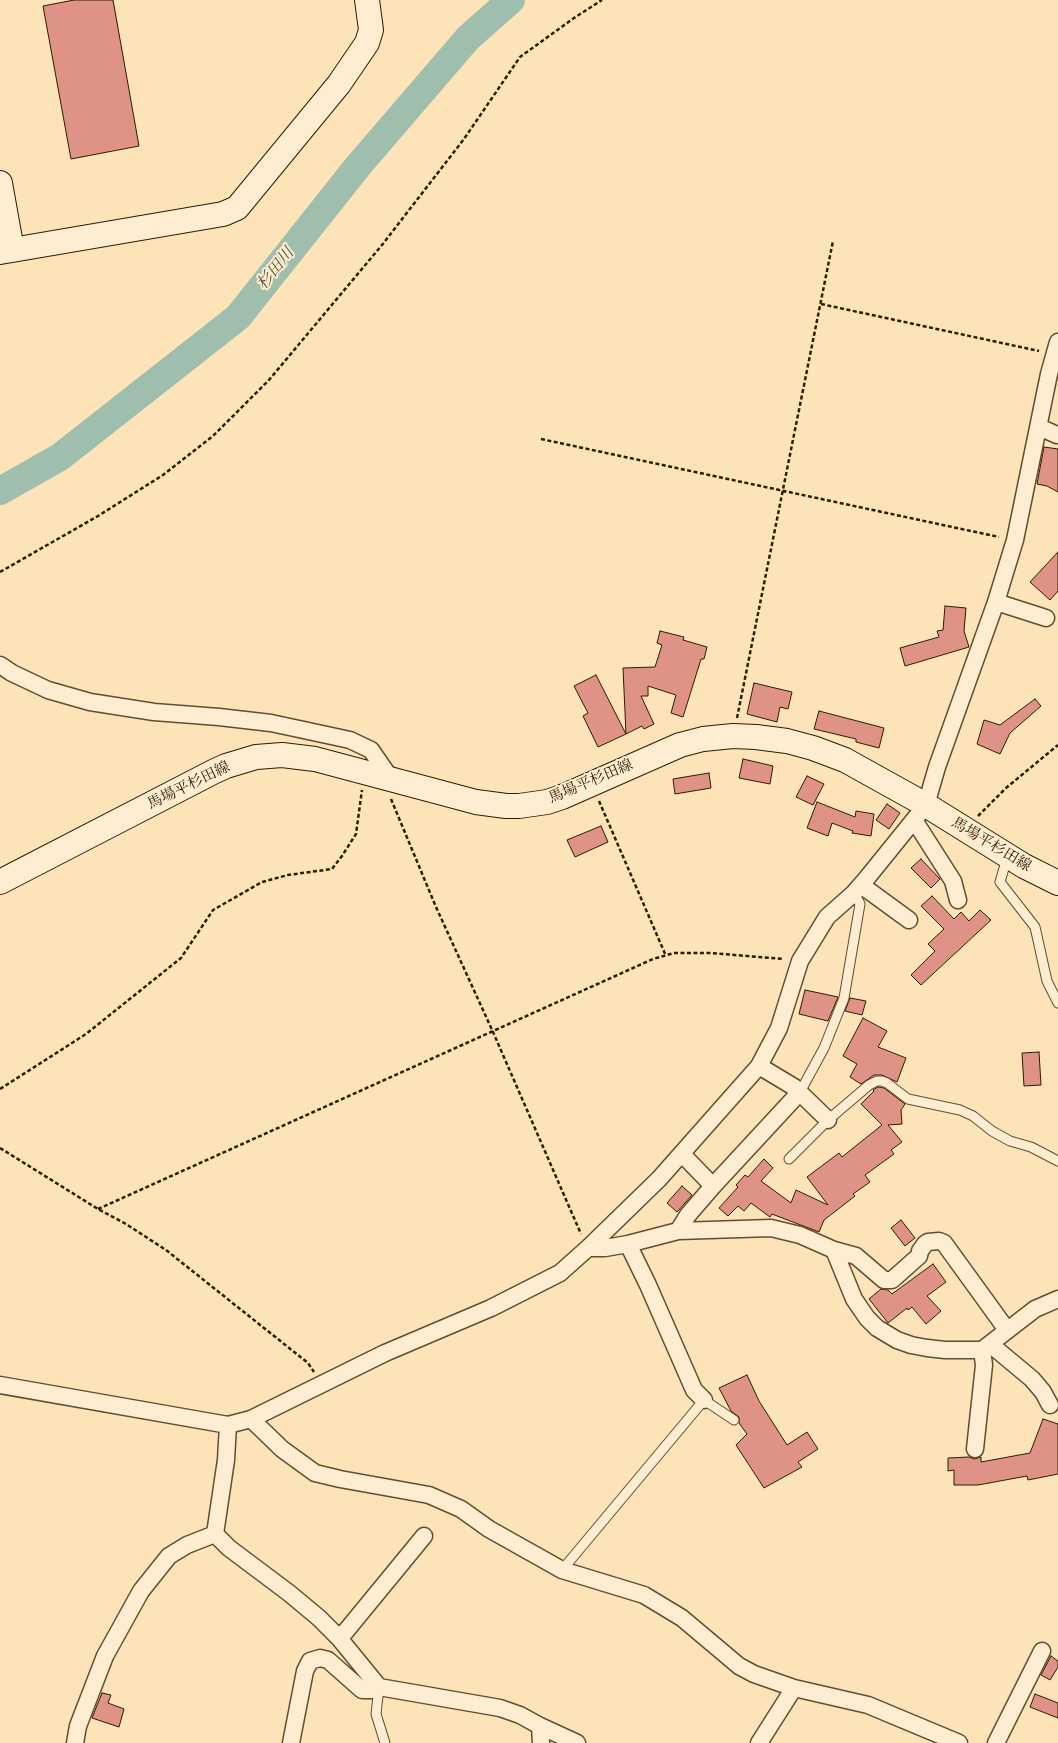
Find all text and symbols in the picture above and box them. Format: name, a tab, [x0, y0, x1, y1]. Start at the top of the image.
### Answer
water label: 杉田川	[253, 244, 299, 294]
street label: 馬場平杉田線	[546, 756, 636, 808]
street label: 馬場平杉田線	[145, 758, 233, 814]
street label: 馬場平杉田線	[948, 814, 1034, 876]

